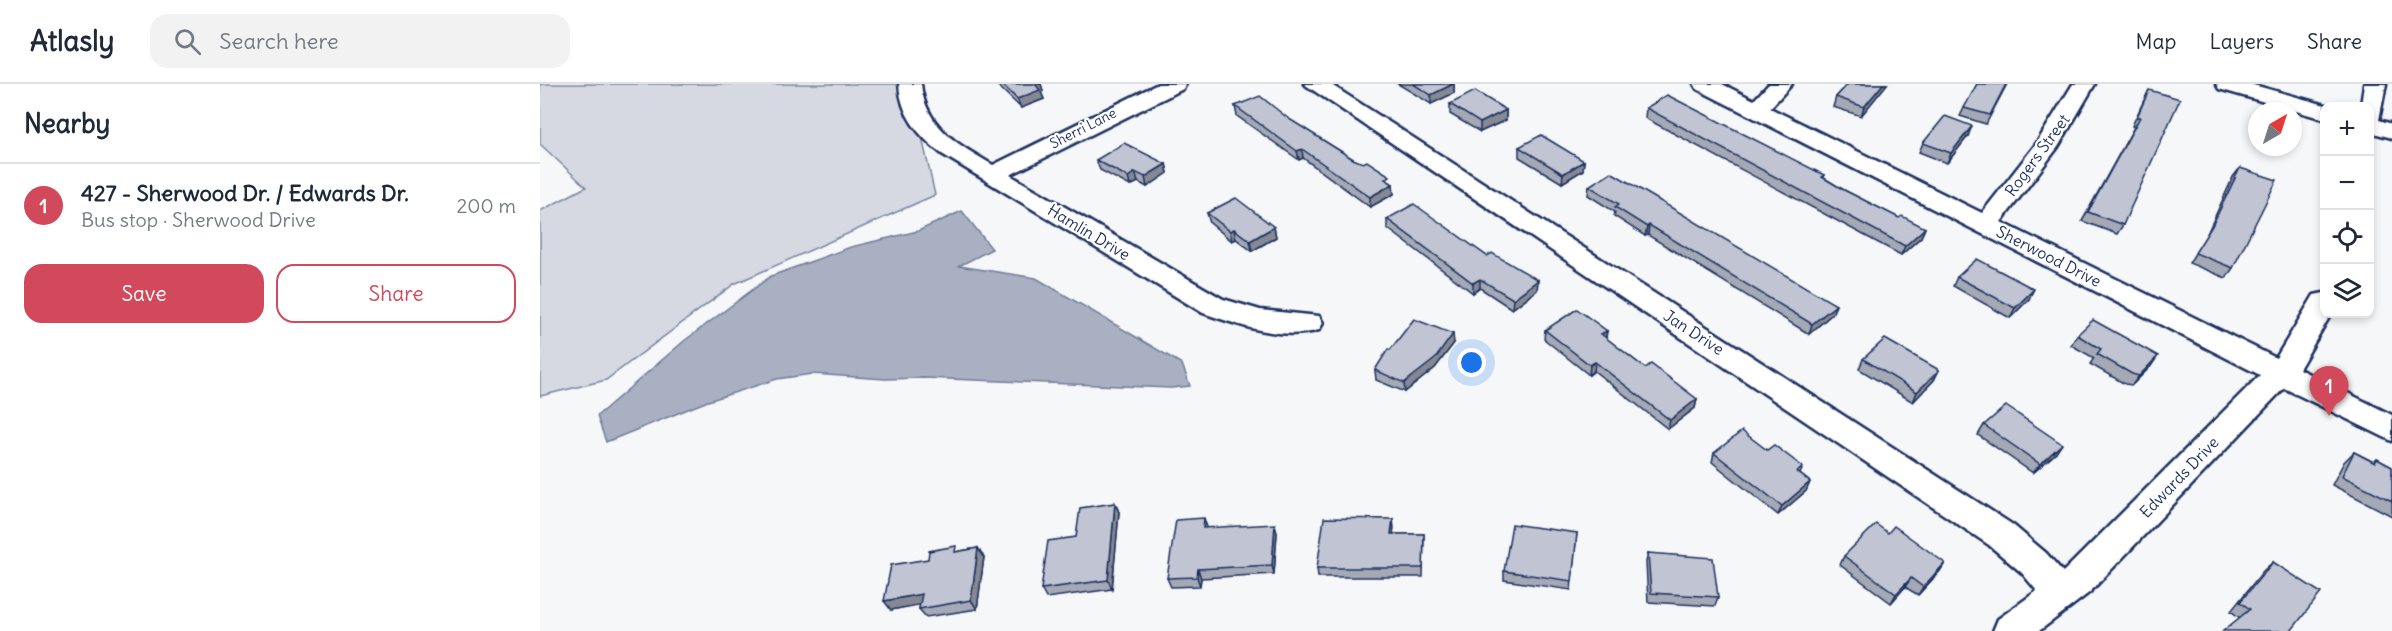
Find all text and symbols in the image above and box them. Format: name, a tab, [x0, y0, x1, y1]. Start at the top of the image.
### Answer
search box	[150, 14, 570, 68]
text: Atlasly	[30, 23, 114, 59]
icon: search	[171, 25, 204, 58]
text: Search here	[219, 27, 339, 55]
text: Map	[2136, 28, 2176, 55]
text: Layers	[2209, 28, 2274, 55]
text: Share	[2307, 28, 2362, 55]
north arrow	[2248, 102, 2302, 156]
map controls	[2320, 102, 2374, 318]
button: +	[2320, 102, 2374, 156]
street label: Sherri Lane	[1047, 104, 1119, 152]
text: Nearby	[24, 107, 110, 140]
street label: Rogers Street	[2000, 109, 2074, 200]
button: −	[2320, 156, 2374, 210]
text: 427 - Sherwood Dr. / Edwards Dr.	[81, 179, 409, 207]
text: 1	[40, 193, 47, 218]
text: 200 m	[456, 193, 516, 218]
street label: Hamlin Drive	[1044, 200, 1134, 264]
text: Bus stop · Sherwood Drive	[81, 207, 316, 232]
button: locate	[2320, 210, 2374, 264]
street label: Sherwood Drive	[1993, 221, 2105, 291]
button: Save	[24, 264, 264, 323]
button: Share	[276, 264, 516, 323]
button: layers	[2320, 264, 2374, 318]
street label: Jan Drive	[1660, 305, 1728, 359]
your location	[1457, 348, 1486, 377]
pin: 1	[2310, 366, 2348, 416]
street label: Edwards Drive	[2135, 432, 2223, 522]

